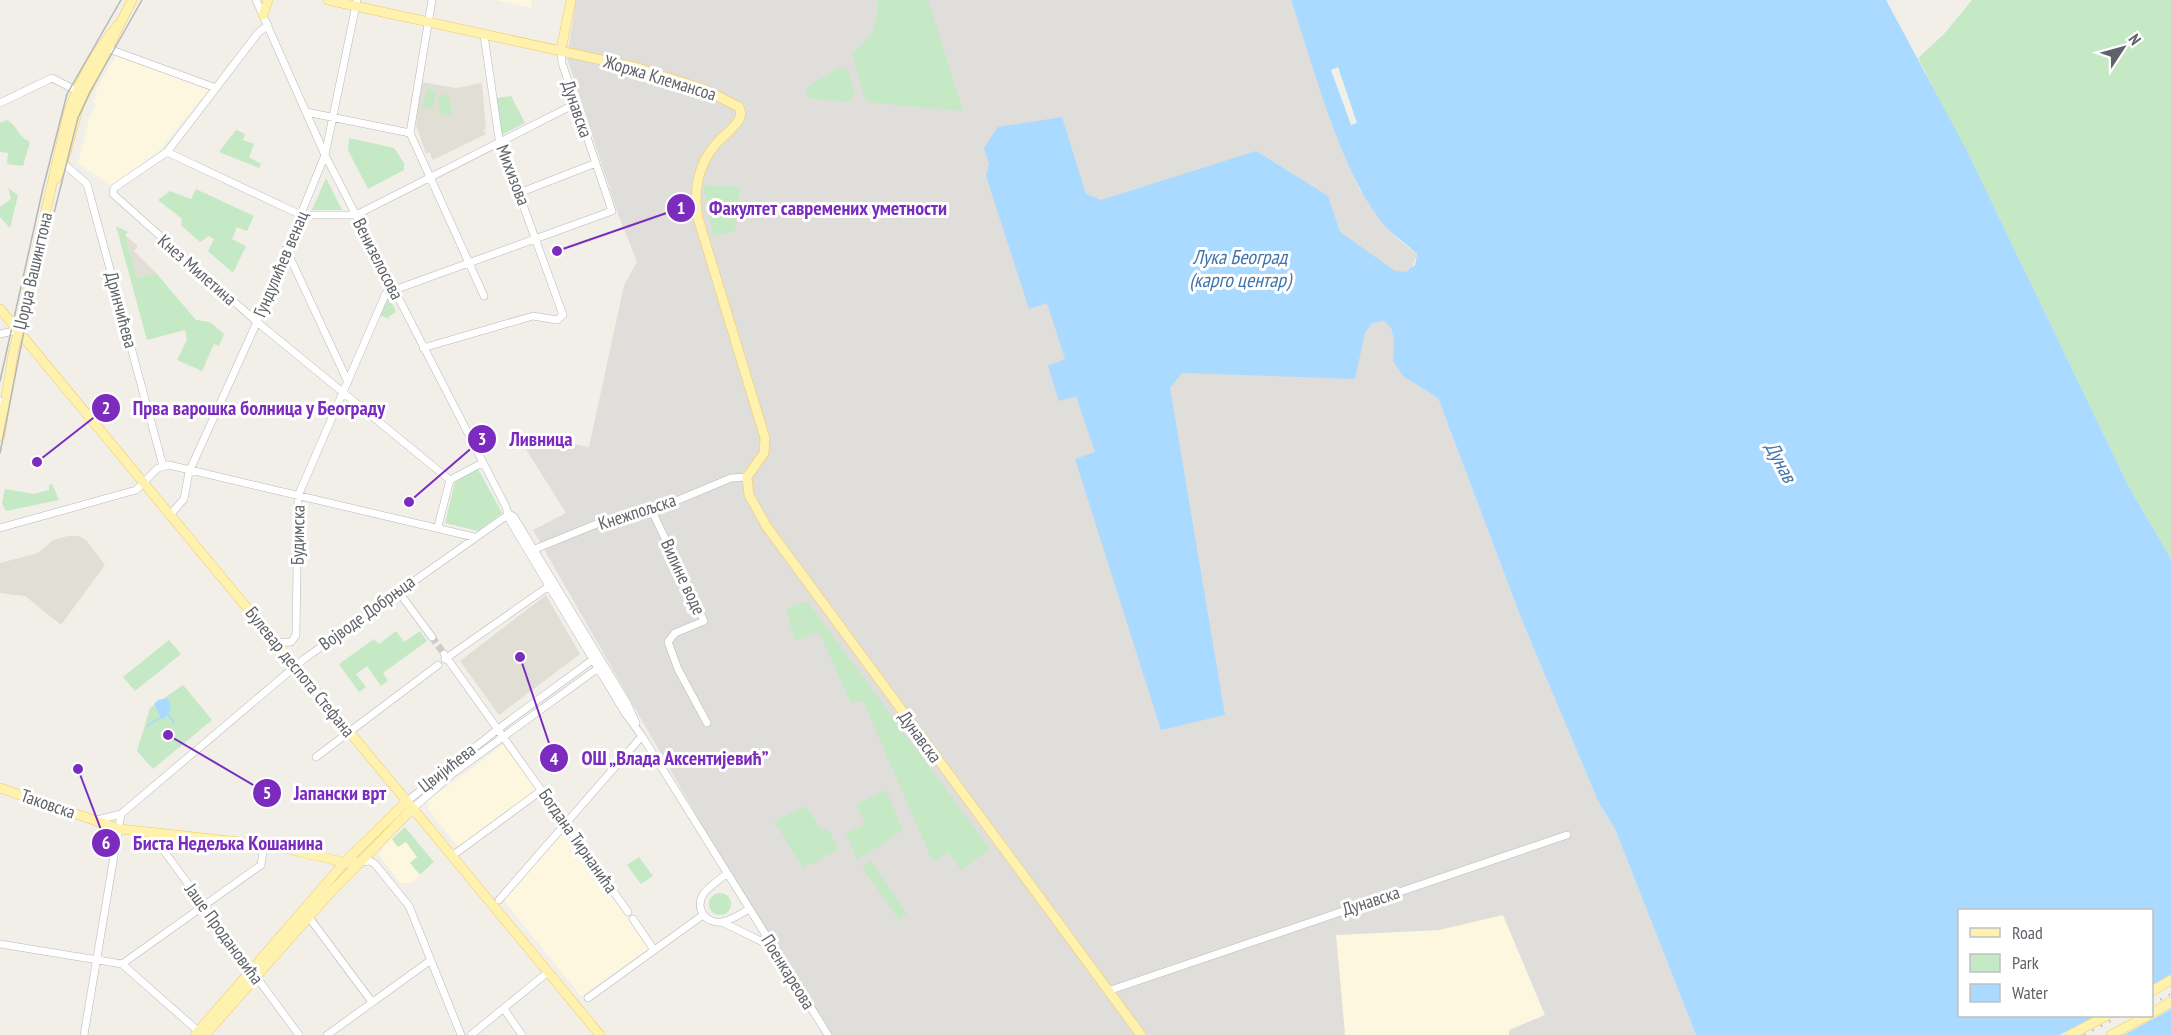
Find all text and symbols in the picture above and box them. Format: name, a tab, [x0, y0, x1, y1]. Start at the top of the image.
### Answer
north arrow	[2093, 18, 2153, 78]
text: N	[2125, 30, 2146, 49]
street label: Жоржа Клемансоа	[600, 49, 719, 106]
street label: Дунавска	[557, 77, 598, 140]
street label: Михизова	[491, 141, 536, 208]
callout: Факултет савремених уметности	[666, 189, 959, 227]
text: Факултет савремених уметности	[709, 195, 947, 221]
text: 1	[677, 196, 685, 219]
street label: Гундулићев венац	[248, 207, 313, 320]
street label: Џорџа Вашингтона	[8, 210, 57, 332]
street label: Венизелосова	[348, 214, 409, 303]
street label: Кнез Милетина	[153, 229, 241, 310]
water label: Лука Београд (карго центар)	[1189, 244, 1293, 293]
street label: Дринчићева	[100, 269, 143, 351]
callout: Прва варошка болница у Београду	[91, 389, 398, 427]
text: Прва варошка болница у Београду	[133, 395, 386, 421]
text: 2	[102, 396, 110, 419]
callout: Ливница	[467, 420, 584, 458]
text: Ливница	[508, 426, 573, 452]
text: 3	[478, 427, 486, 450]
water label: Дунав	[1759, 436, 1803, 489]
street label: Кнежпољска	[595, 488, 679, 535]
street label: Будимска	[285, 505, 310, 565]
street label: Вилине воде	[656, 535, 711, 618]
street label: Војводе Добрњца	[314, 570, 419, 655]
street label: Булевар деспота Стефана	[241, 602, 360, 742]
street label: Дунавска	[894, 706, 947, 767]
street label: Цвијићева	[413, 738, 480, 797]
callout: ОШ „Влада Аксентијевић”	[539, 739, 782, 777]
text: ОШ „Влада Аксентијевић”	[581, 745, 769, 771]
text: 4	[550, 747, 559, 770]
callout: Јапански врт	[252, 774, 399, 812]
text: Јапански врт	[293, 780, 386, 806]
text: 5	[263, 781, 271, 804]
street label: Таковска	[18, 784, 78, 824]
street label: Богдана Тирнанића	[534, 784, 623, 897]
callout: Биста Недељка Кошанина	[91, 824, 335, 862]
text: Биста Недељка Кошанина	[133, 830, 323, 856]
text: 6	[102, 831, 110, 854]
street label: Јаше Продановића	[179, 878, 269, 989]
street label: Дунавска	[1339, 880, 1402, 921]
legend	[1958, 909, 2153, 1017]
text: Road	[2012, 921, 2043, 944]
street label: Поенкареова	[756, 930, 820, 1013]
text: Park	[2012, 951, 2039, 974]
text: Water	[2012, 981, 2048, 1004]

